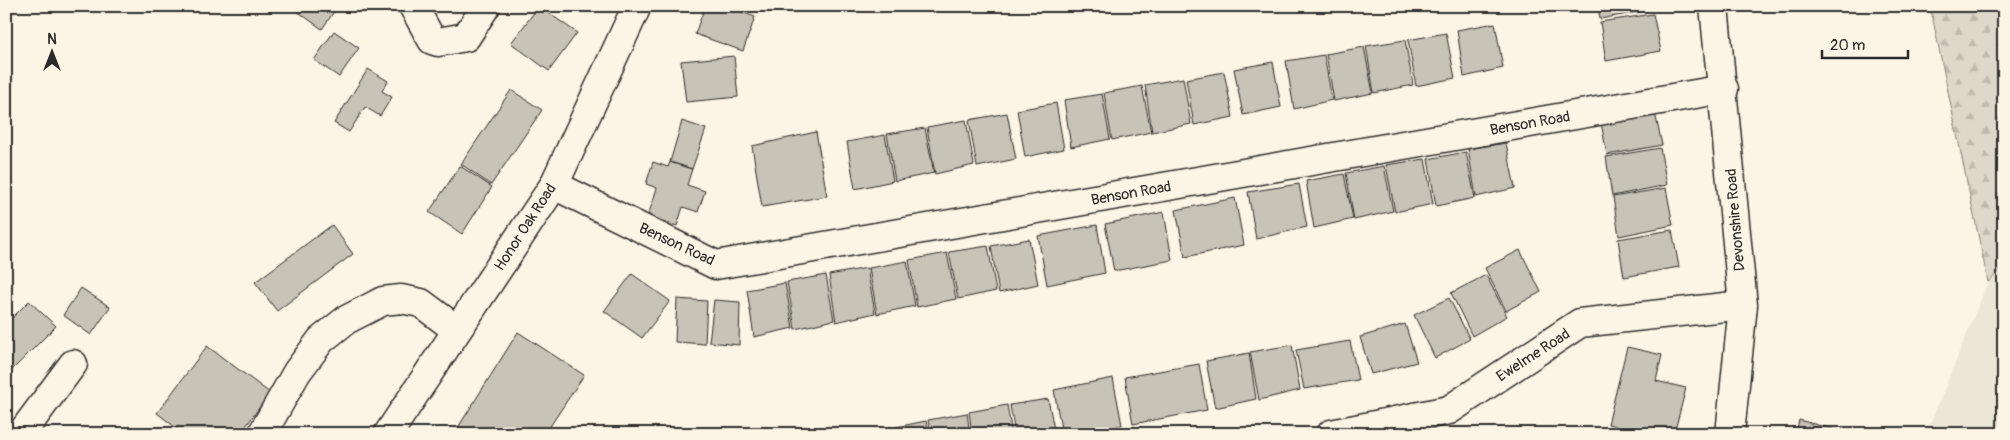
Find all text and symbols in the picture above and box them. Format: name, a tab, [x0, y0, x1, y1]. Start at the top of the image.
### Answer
north arrow	[28, 28, 78, 78]
scale bar	[1822, 28, 1909, 60]
text: N	[47, 31, 57, 48]
text: 20 m	[1830, 36, 1865, 55]
street label: Benson Road	[1488, 107, 1572, 140]
street label: Devonshire Road	[1722, 168, 1749, 272]
street label: Benson Road	[1089, 177, 1173, 210]
street label: Honor Oak Road	[490, 180, 561, 274]
street label: Benson Road	[636, 219, 718, 270]
street label: Ewelme Road	[1493, 325, 1574, 386]

